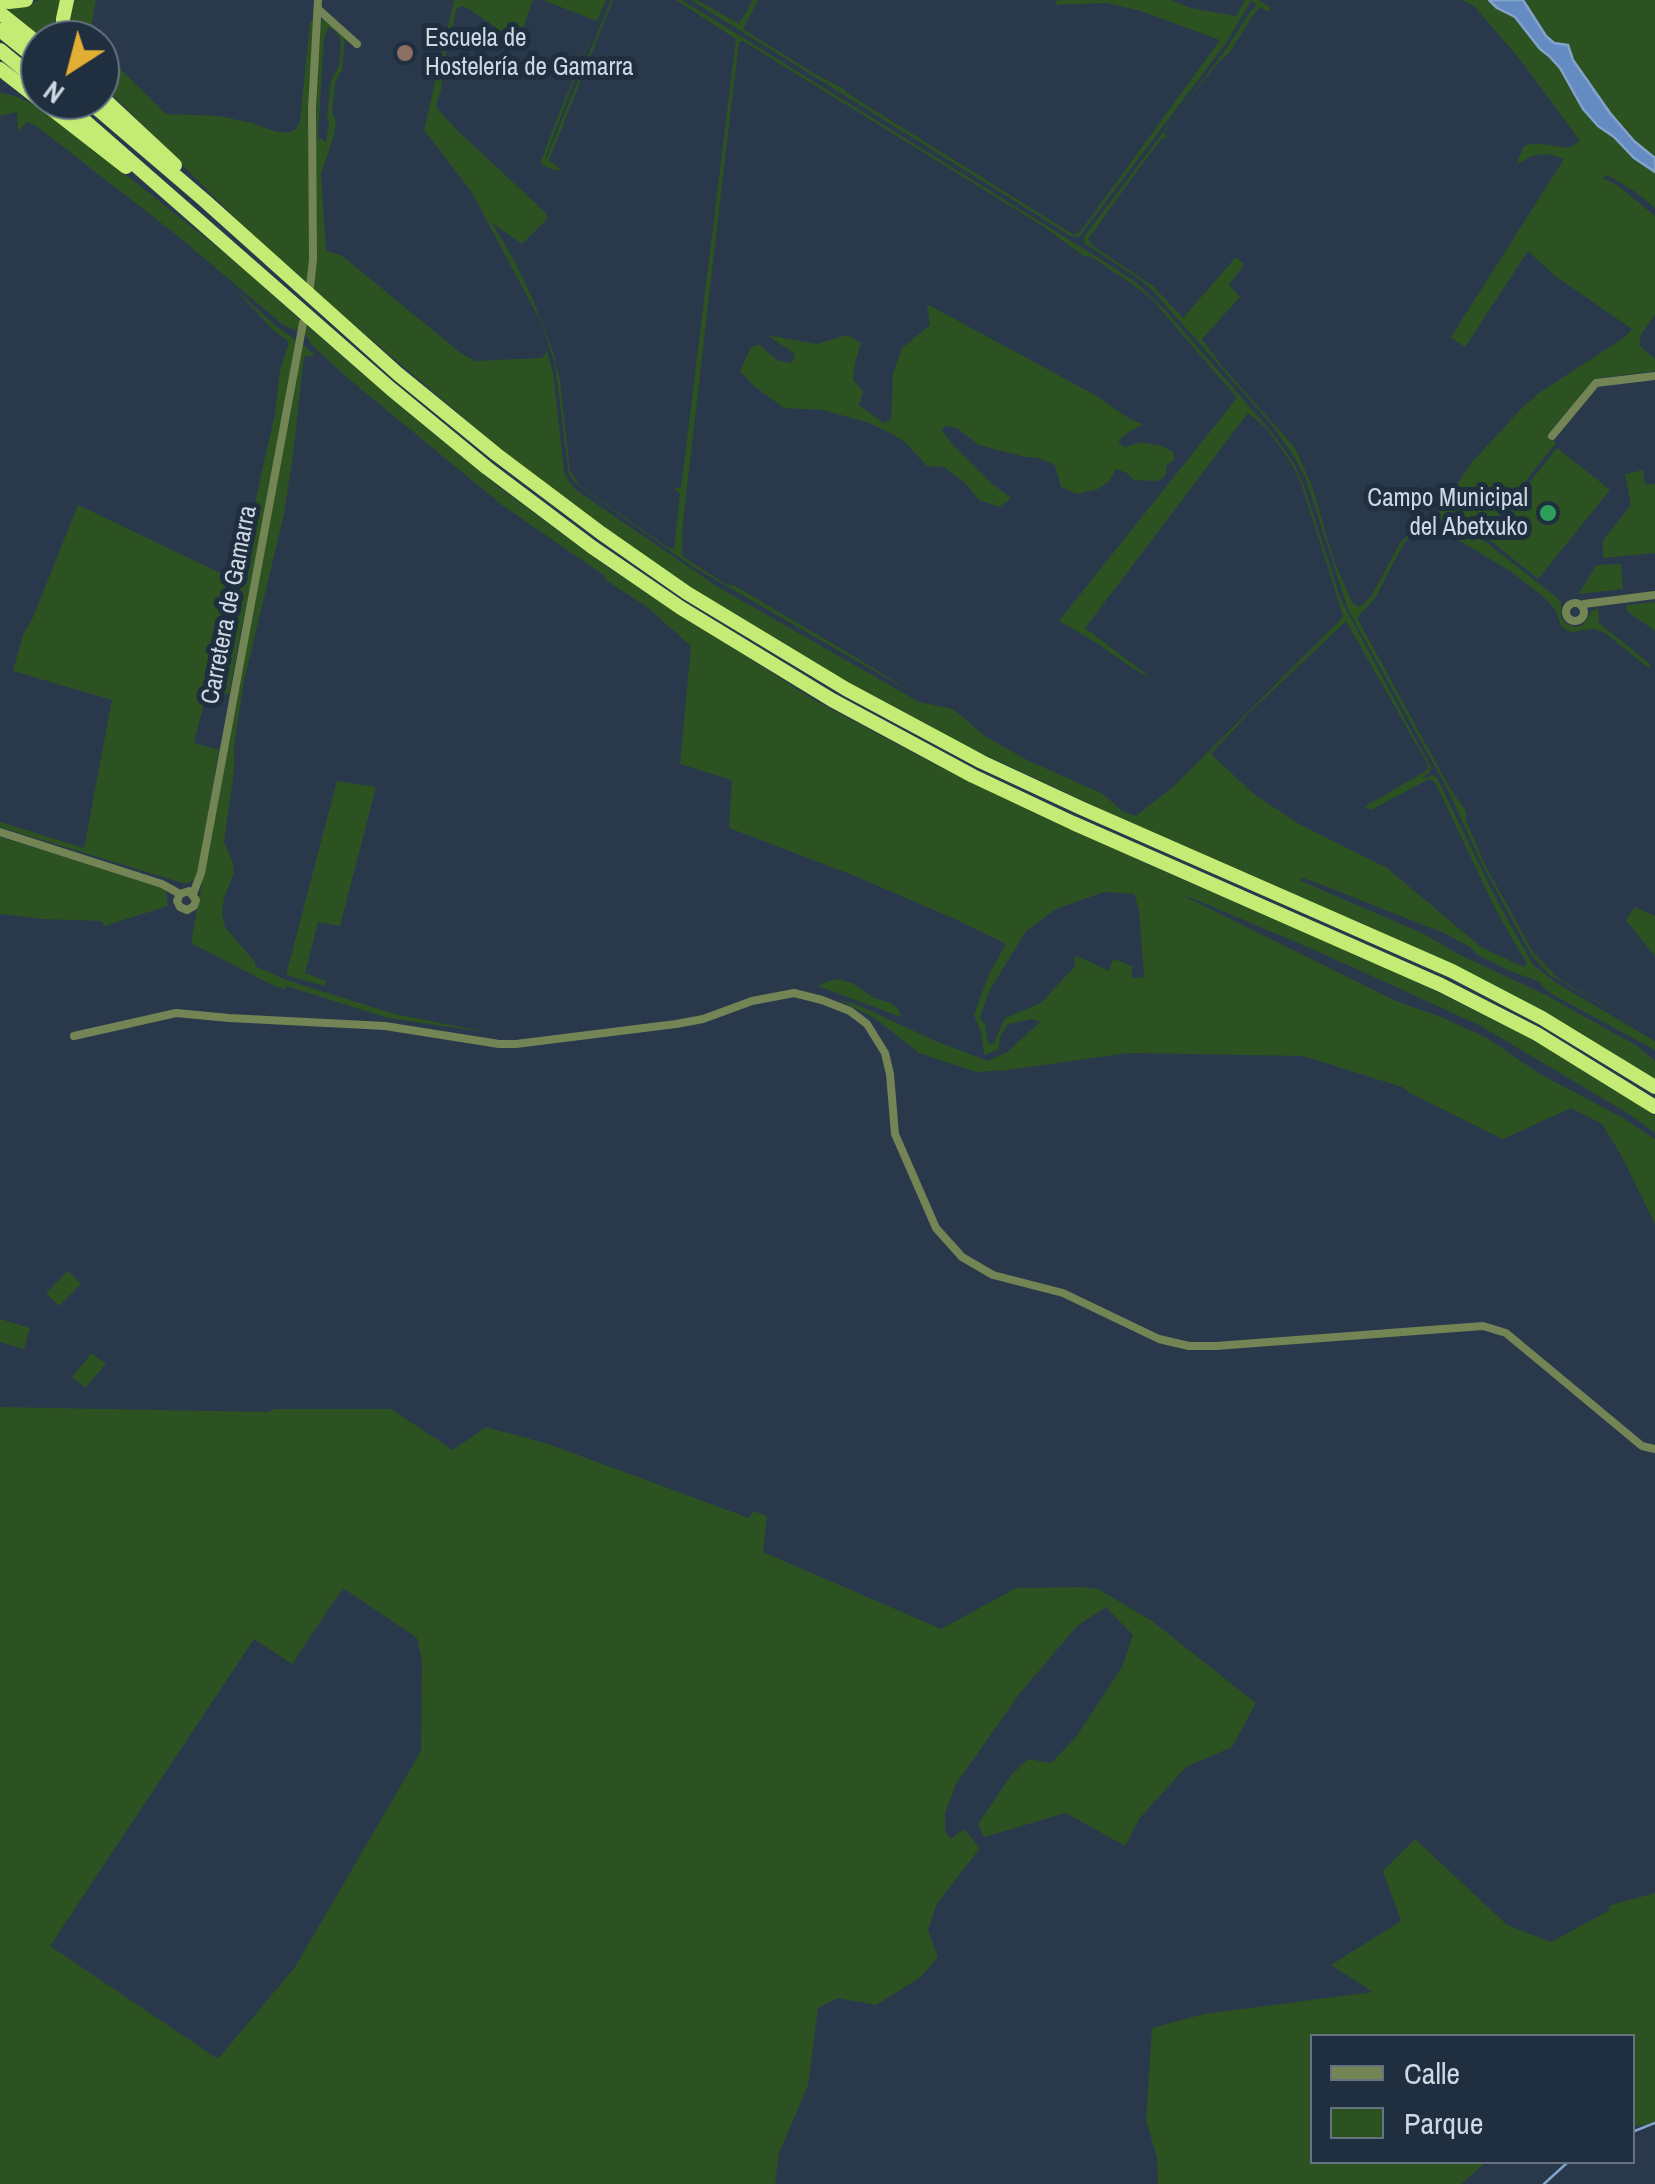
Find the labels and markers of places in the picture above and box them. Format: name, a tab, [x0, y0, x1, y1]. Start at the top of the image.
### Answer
place label: Escuela de Hostelería de Gamarra	[425, 24, 633, 83]
marker: Escuela de Hostelería de Gamarra	[394, 42, 416, 64]
place label: Campo Municipal del Abetxuko	[1367, 484, 1528, 543]
marker: Campo Municipal del Abetxuko	[1537, 502, 1559, 524]

